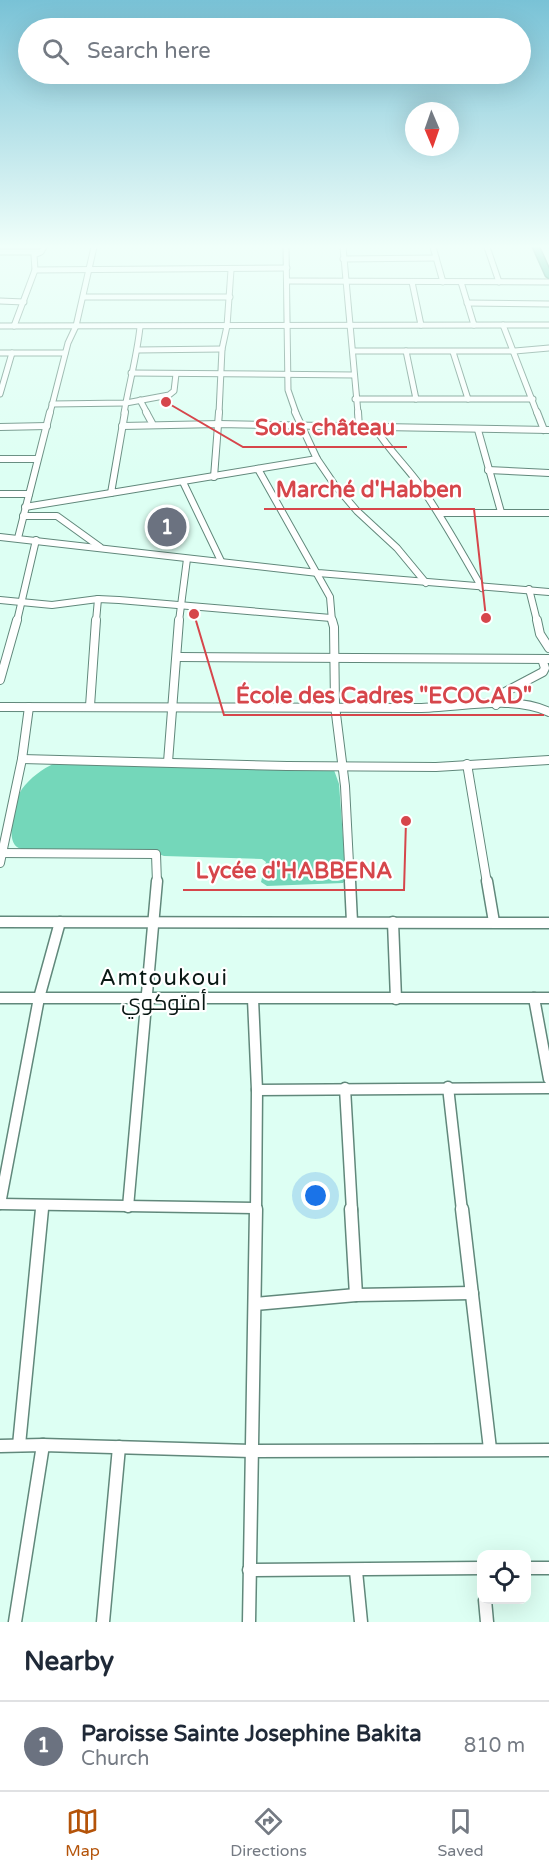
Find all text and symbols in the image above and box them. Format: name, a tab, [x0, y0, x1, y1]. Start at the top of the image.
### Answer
search box	[18, 18, 531, 84]
icon: search	[39, 35, 72, 68]
text: Search here	[87, 38, 211, 64]
north arrow	[405, 102, 459, 156]
callout: Sous château	[243, 407, 407, 447]
text: Sous château	[255, 415, 395, 441]
callout: Marché d'Habben	[264, 469, 474, 509]
text: Marché d'Habben	[276, 477, 462, 503]
pin: 1	[148, 504, 186, 550]
callout: École des Cadres "ECOCAD"	[224, 675, 544, 715]
text: École des Cadres "ECOCAD"	[236, 682, 532, 709]
callout: Lycée d'HABBENA	[183, 850, 404, 890]
text: Lycée d'HABBENA	[196, 858, 393, 884]
district label: Amtoukoui أمتوكوي	[100, 965, 228, 1019]
your location	[301, 1181, 330, 1210]
map controls	[477, 1550, 531, 1604]
button: locate	[477, 1550, 531, 1604]
text: Nearby	[24, 1646, 114, 1677]
text: Paroisse Sainte Josephine Bakita	[81, 1721, 422, 1747]
text: 1	[37, 1734, 50, 1758]
text: 810 m	[464, 1734, 525, 1758]
text: Church	[81, 1747, 149, 1771]
tab: Map	[65, 1805, 100, 1861]
tab: Directions	[230, 1805, 307, 1861]
tab: Saved	[437, 1805, 484, 1861]

